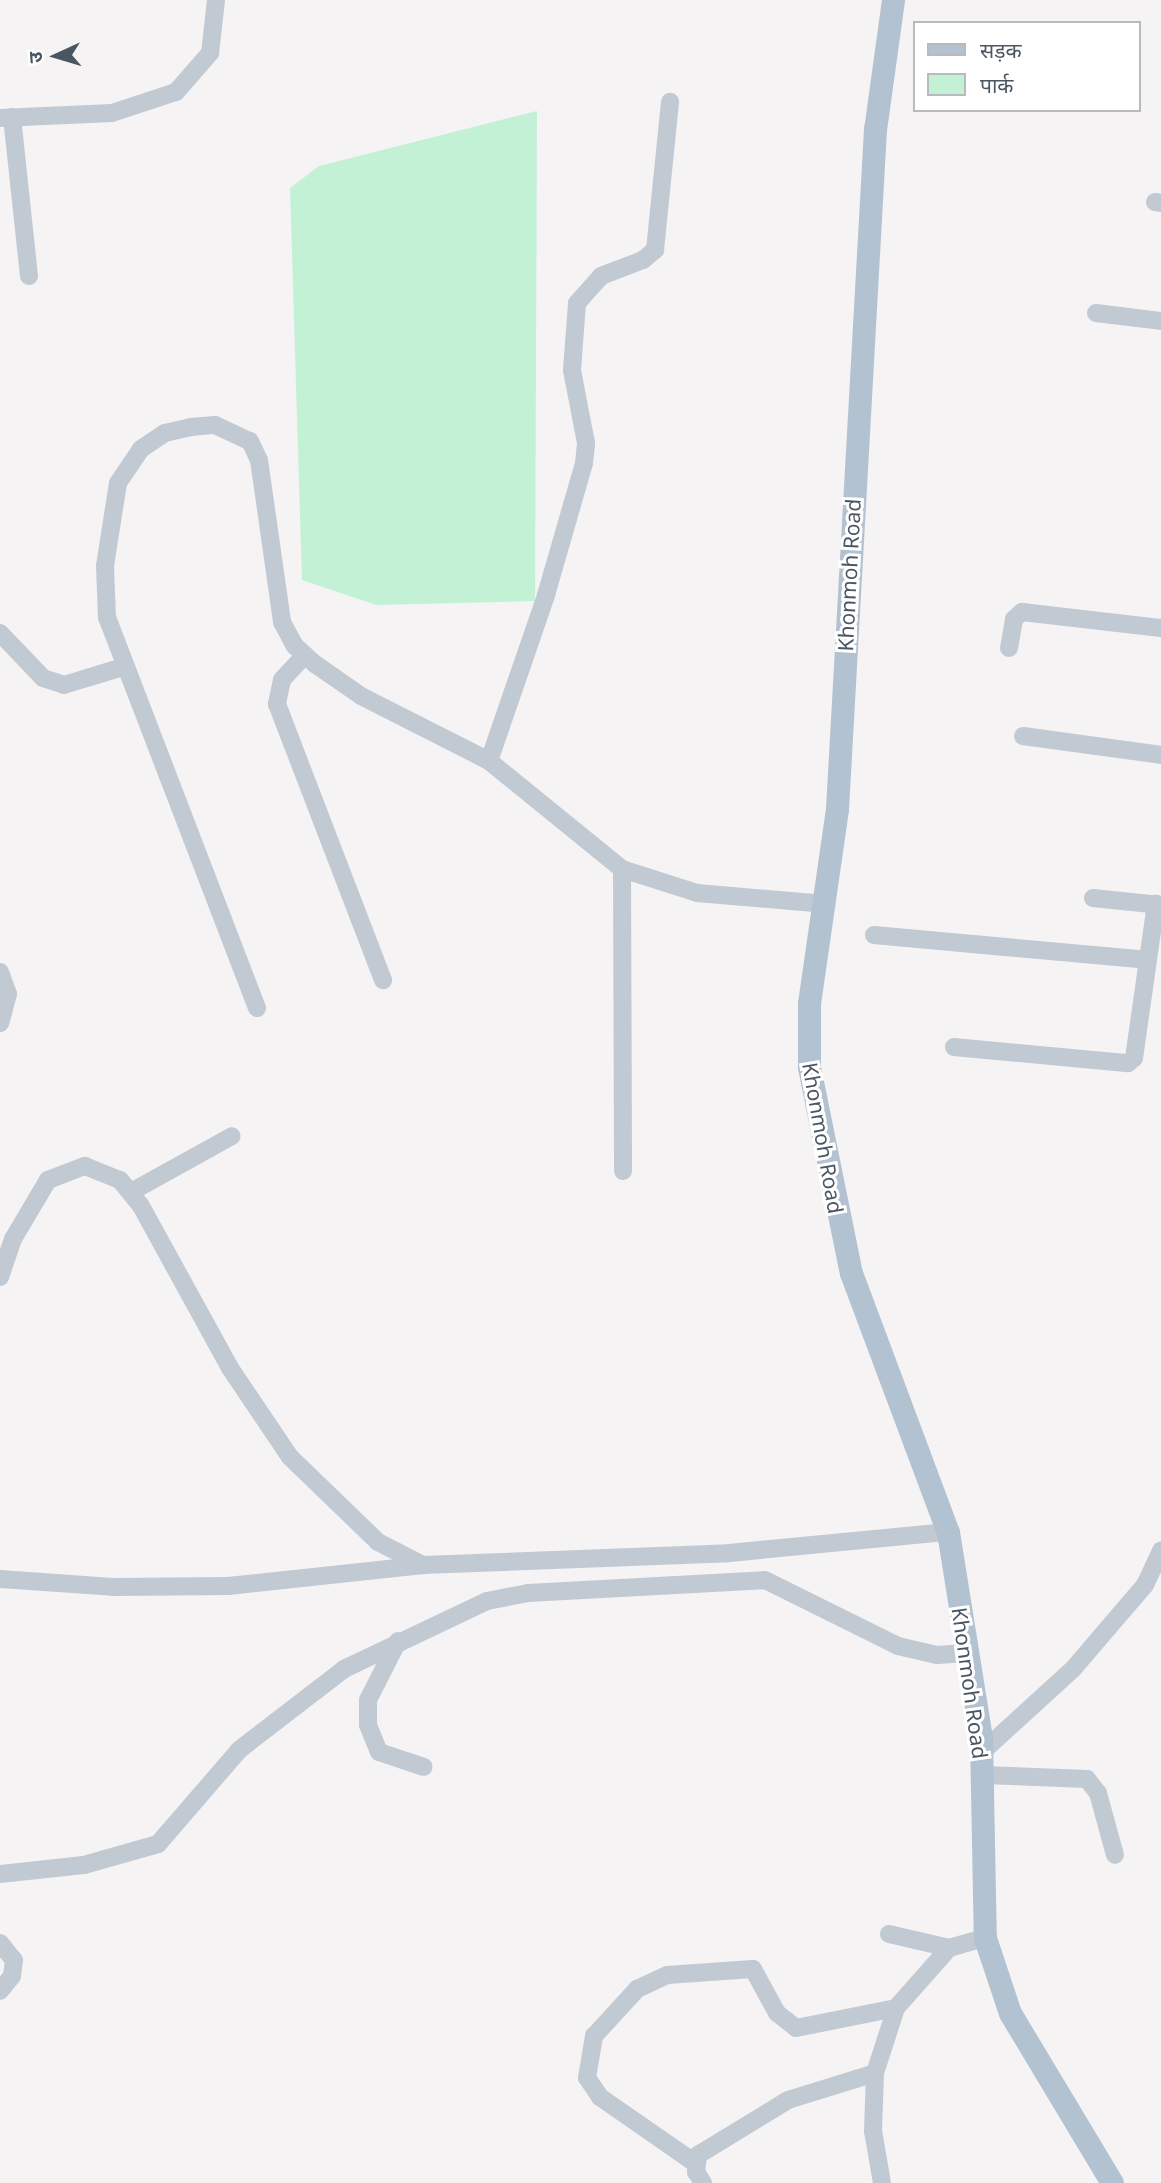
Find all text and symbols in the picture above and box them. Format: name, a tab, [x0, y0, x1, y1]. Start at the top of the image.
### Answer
north arrow	[21, 21, 91, 91]
legend	[912, 21, 1140, 112]
text: सड़क	[980, 36, 1022, 64]
text: उ	[22, 51, 48, 64]
text: पार्क	[980, 71, 1014, 99]
street label: Khonmoh Road	[832, 498, 866, 652]
street label: Khonmoh Road	[797, 1061, 849, 1215]
street label: Khonmoh Road	[947, 1606, 993, 1760]

